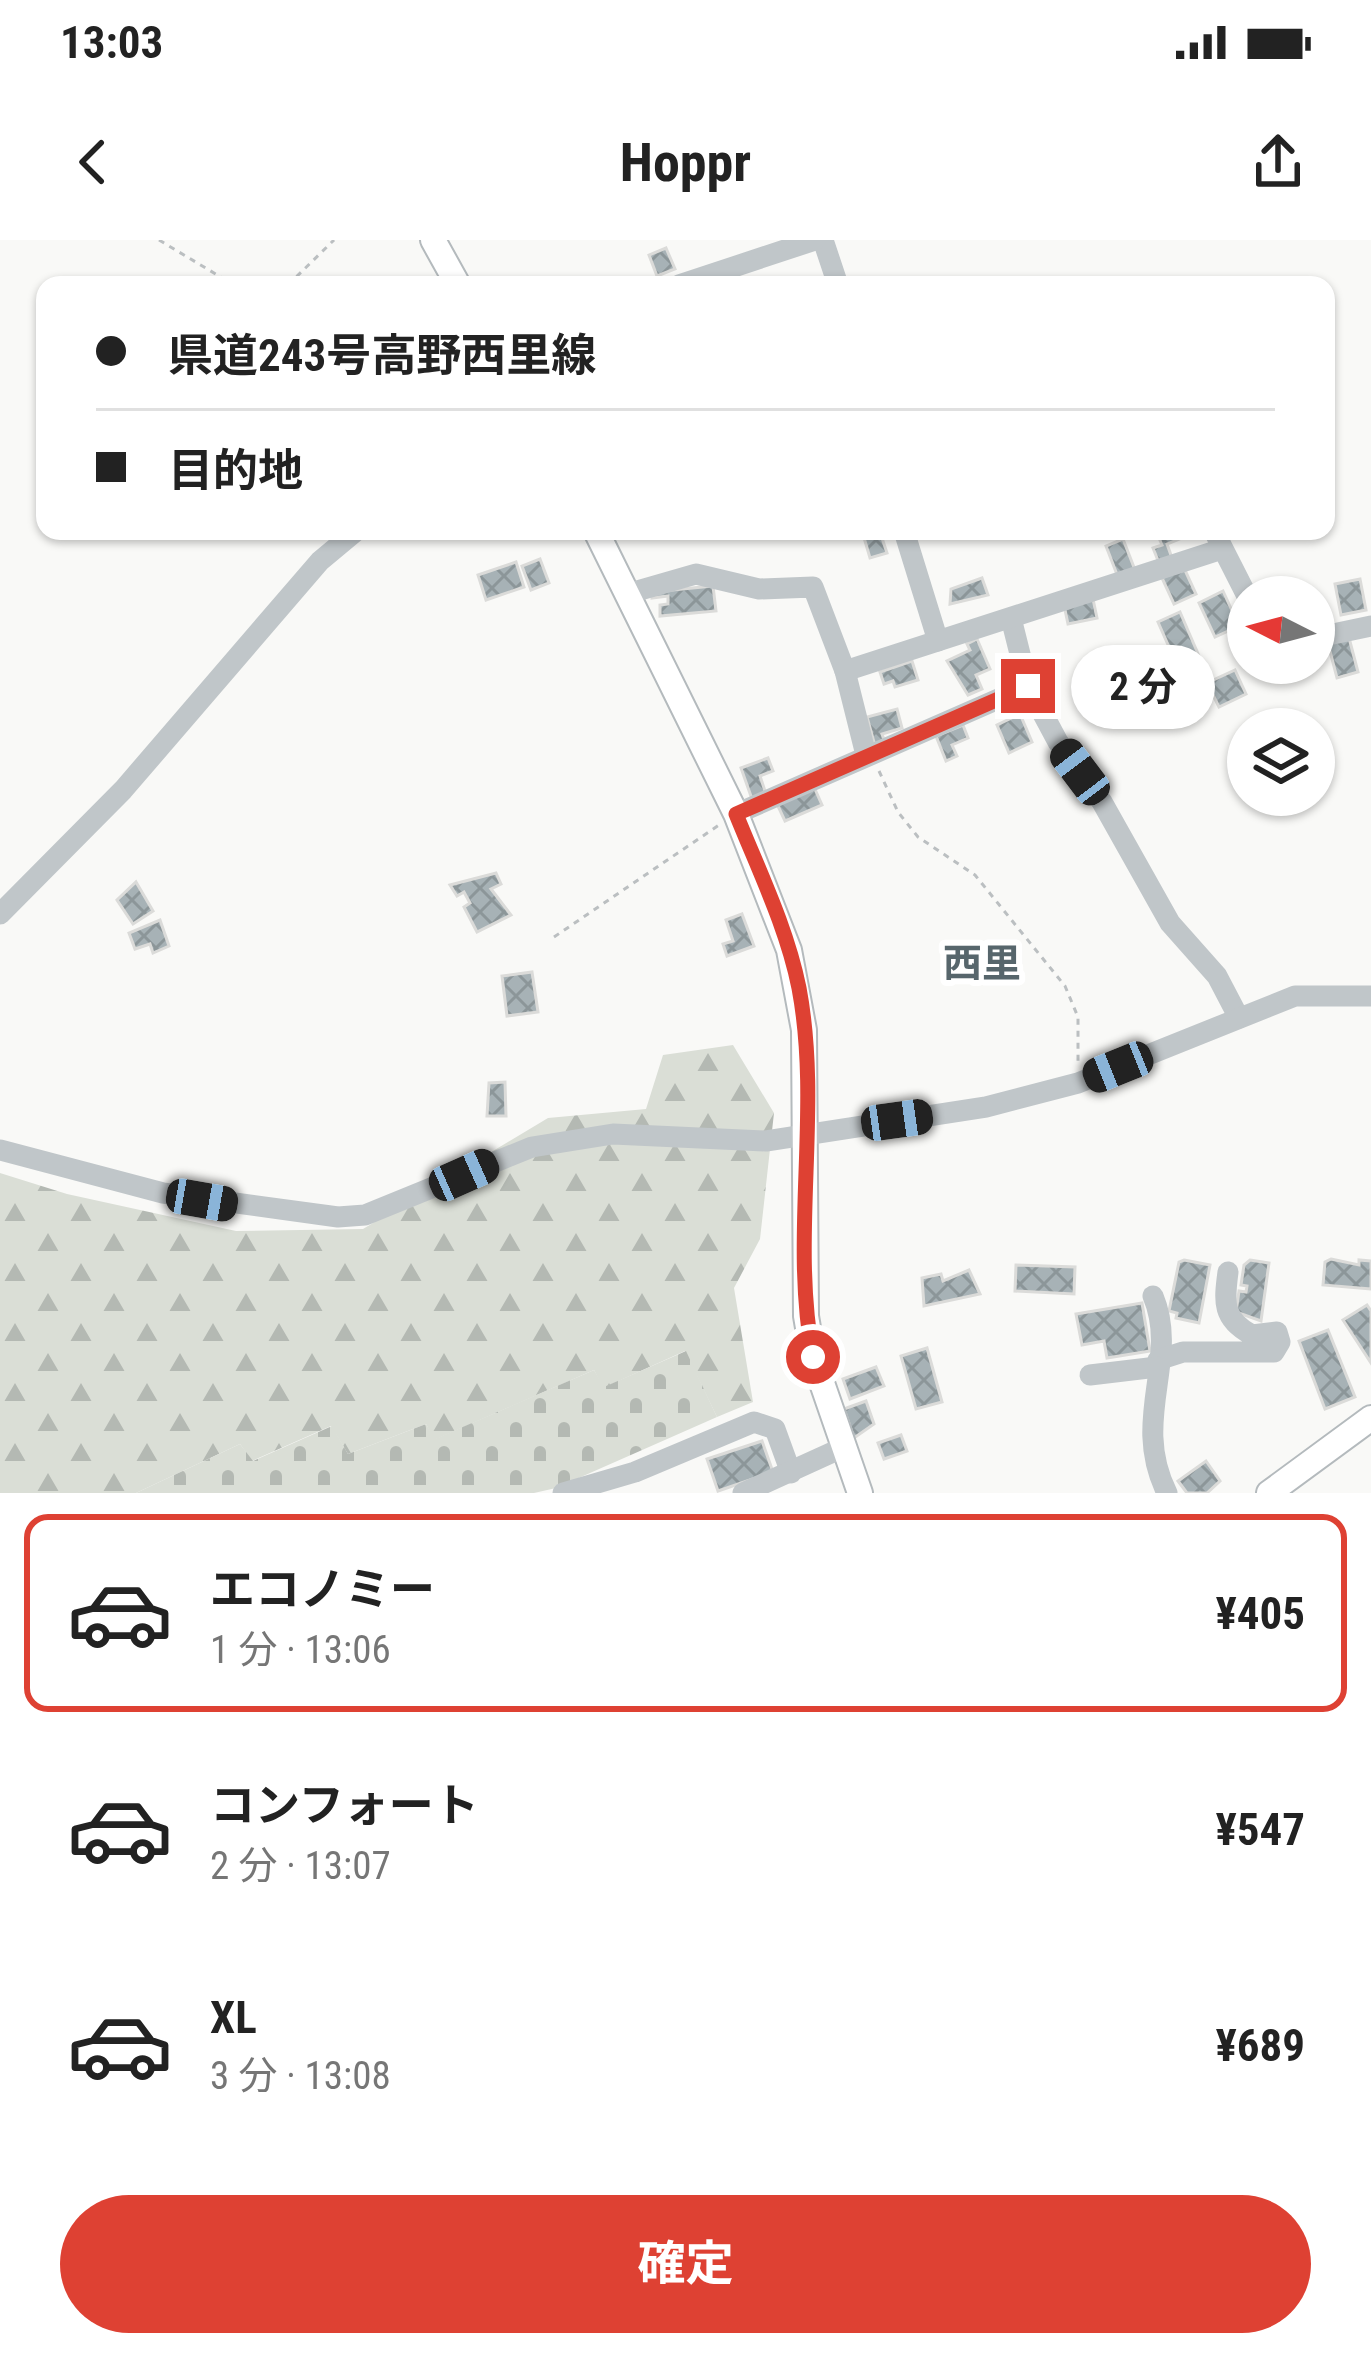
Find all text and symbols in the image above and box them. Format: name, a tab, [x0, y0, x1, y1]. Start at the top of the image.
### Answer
text: 13:03	[60, 16, 163, 69]
icon: back	[60, 129, 126, 195]
icon: share	[1245, 129, 1311, 195]
text: Hoppr	[620, 131, 751, 194]
text: 県道243号高野西里線	[168, 329, 596, 382]
text: 目的地	[168, 444, 303, 497]
north arrow	[1227, 576, 1335, 684]
map controls	[1227, 576, 1335, 816]
callout: 2 分	[1070, 644, 1214, 728]
route end	[1001, 659, 1055, 713]
text: 2 分	[1109, 664, 1177, 710]
button: layers	[1227, 708, 1335, 816]
car	[1044, 732, 1116, 812]
district label: 西里	[943, 941, 1021, 987]
car	[1078, 1037, 1158, 1097]
car	[859, 1097, 935, 1143]
car	[424, 1144, 504, 1206]
car	[163, 1176, 241, 1224]
route start	[786, 1330, 840, 1384]
icon: car	[66, 1559, 174, 1667]
text: エコノミー	[210, 1563, 435, 1616]
text: ¥405	[1215, 1587, 1305, 1640]
text: 1 分 · 13:06	[210, 1627, 391, 1673]
icon: car	[66, 1775, 174, 1883]
text: コンフォート	[210, 1779, 479, 1832]
text: ¥547	[1215, 1803, 1305, 1856]
text: 2 分 · 13:07	[210, 1843, 391, 1889]
icon: car	[66, 1991, 174, 2099]
text: XL	[210, 1991, 257, 2044]
text: ¥689	[1215, 2019, 1305, 2072]
text: 3 分 · 13:08	[210, 2053, 391, 2099]
button: 確定	[60, 2195, 1311, 2333]

